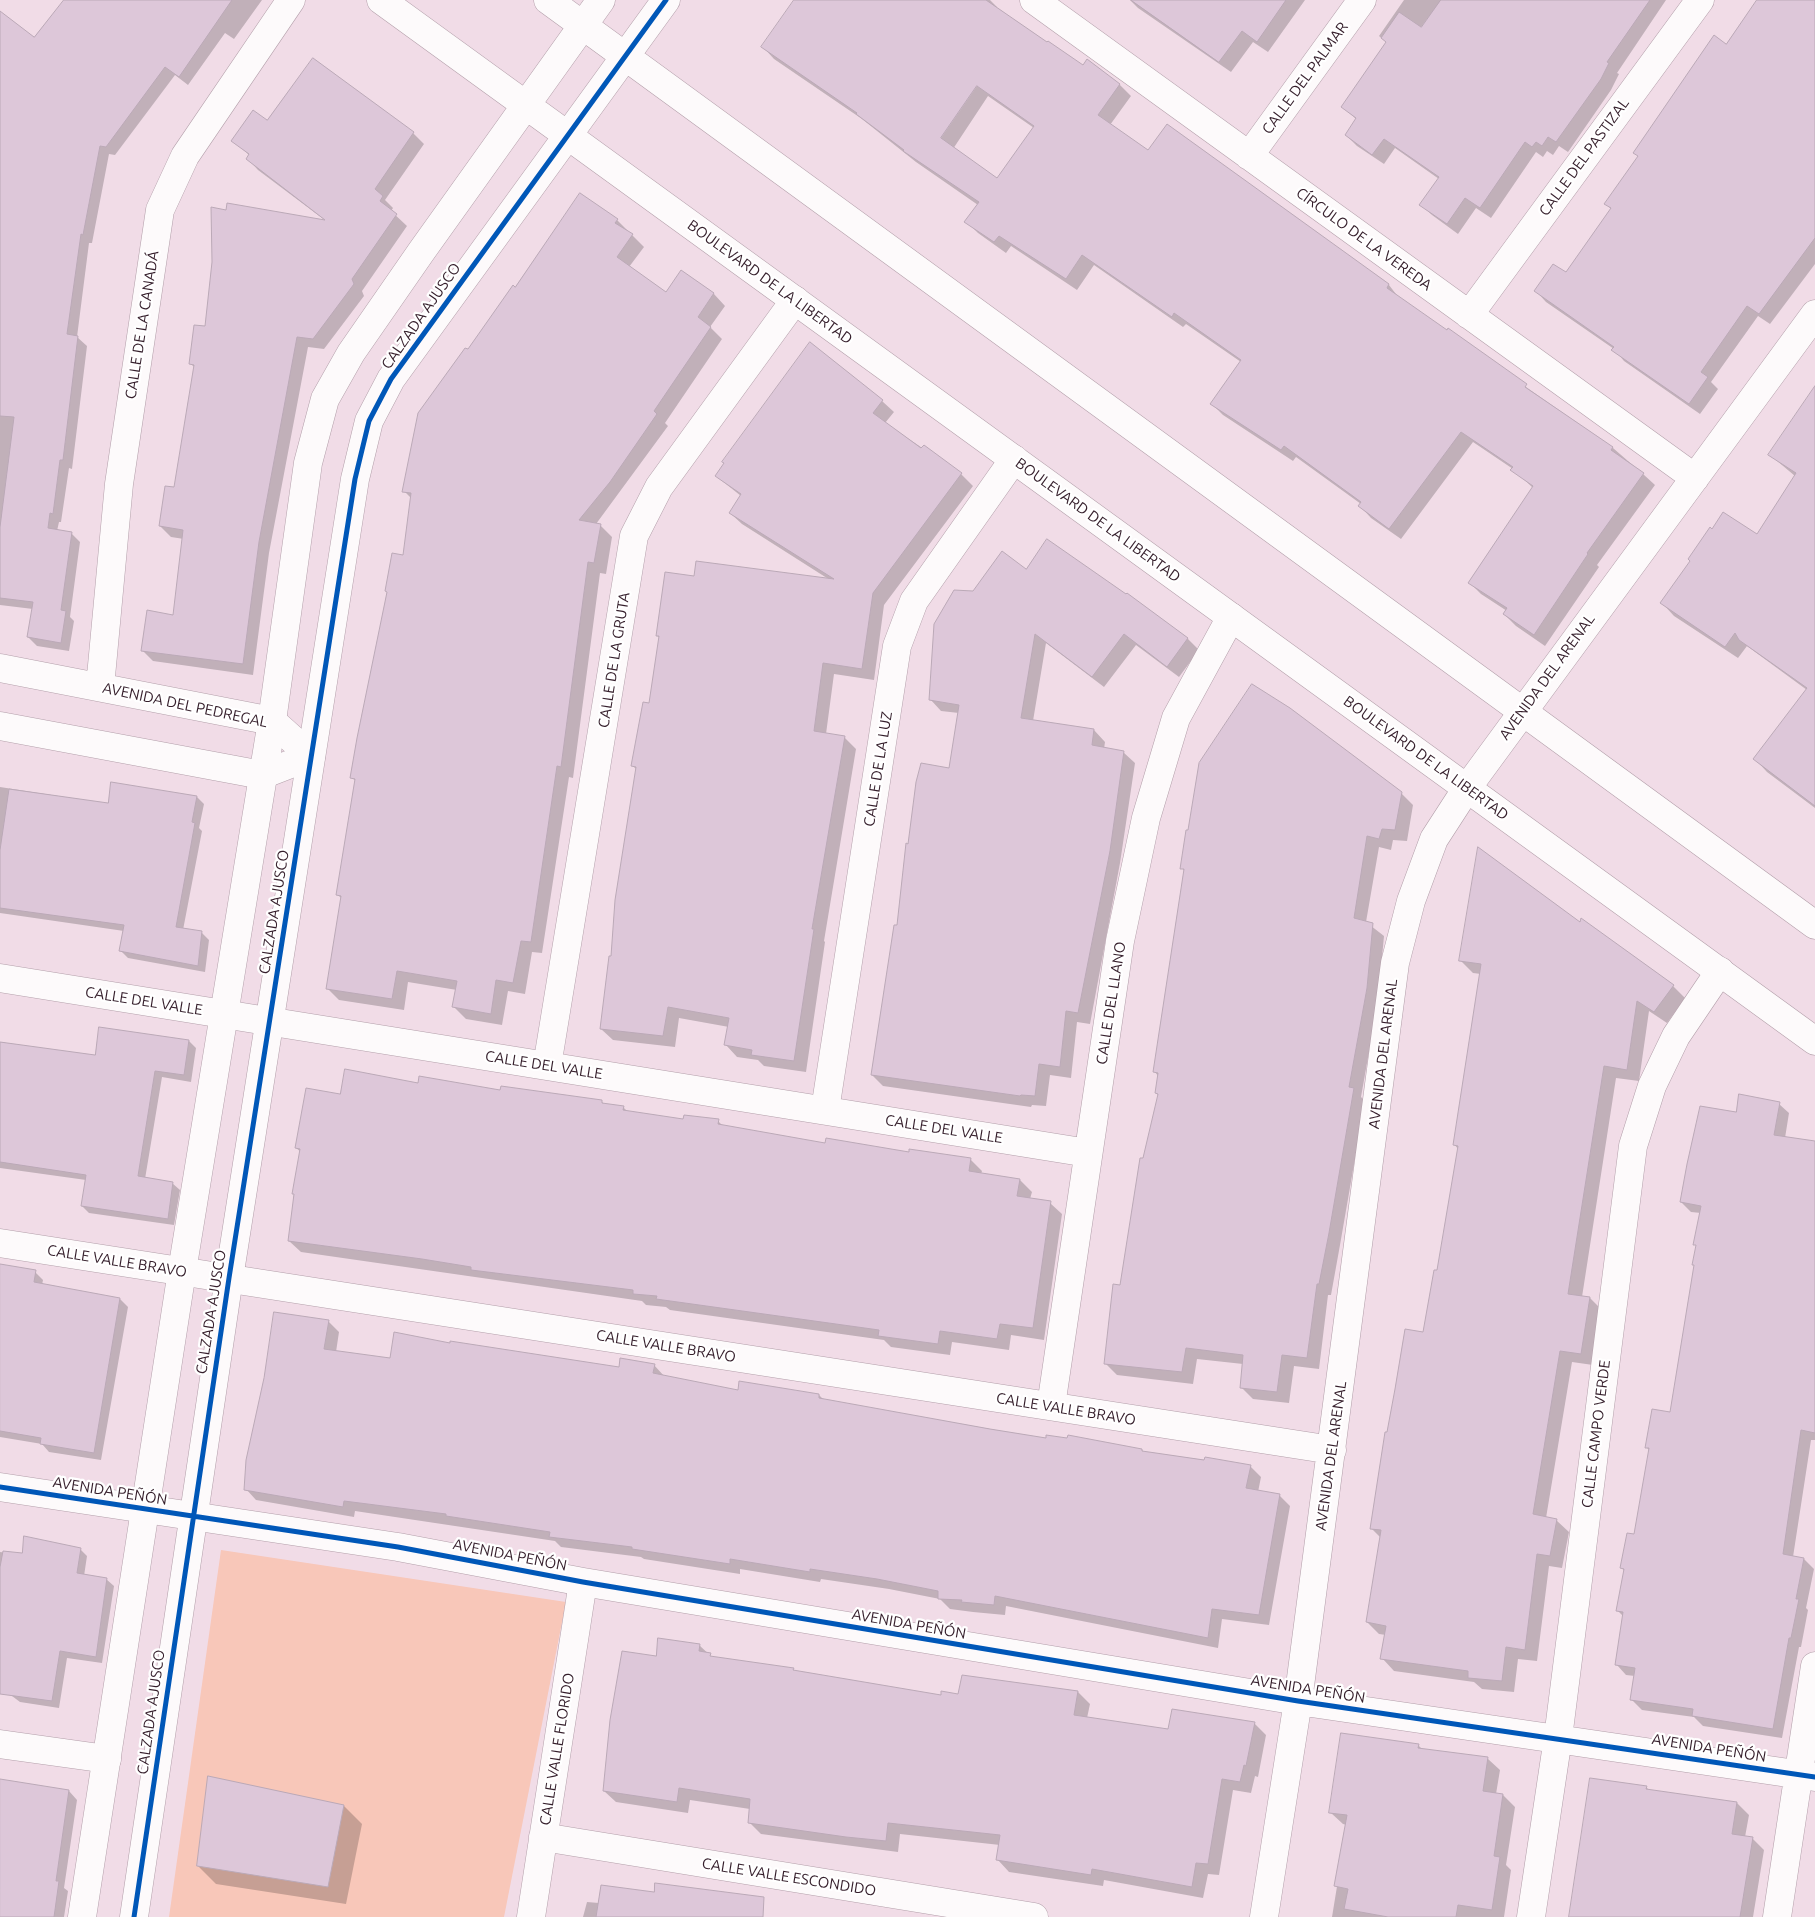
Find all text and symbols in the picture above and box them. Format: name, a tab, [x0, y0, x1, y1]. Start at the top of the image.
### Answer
street label: CALLE DEL PALMAR	[1258, 18, 1352, 138]
street label: CALLE DEL PASTIZAL	[1535, 95, 1633, 219]
street label: CÍRCULO DE LA VEREDA	[1293, 184, 1435, 294]
street label: BOULEVARD DE LA LIBERTAD	[684, 216, 856, 348]
street label: CALLE DE LA CANADÁ	[121, 250, 163, 400]
street label: CALZADA AJUSCO	[378, 259, 464, 373]
street label: BOULEVARD DE LA LIBERTAD	[1012, 454, 1184, 586]
street label: CALLE DE LA GRUTA	[594, 591, 634, 729]
street label: AVENIDA DEL ARENAL	[1495, 611, 1599, 743]
street label: AVENIDA DEL PEDREGAL	[101, 679, 269, 731]
street label: BOULEVARD DE LA LIBERTAD	[1340, 692, 1512, 824]
street label: CALLE DE LA LUZ	[860, 710, 896, 828]
street label: CALZADA AJUSCO	[255, 849, 293, 975]
street label: CALLE DEL LLANO	[1092, 940, 1130, 1066]
street label: AVENIDA DEL ARENAL	[1365, 978, 1401, 1130]
street label: CALLE DEL VALLE	[84, 983, 204, 1019]
street label: CALLE DEL VALLE	[484, 1047, 604, 1083]
street label: CALLE DEL VALLE	[884, 1111, 1004, 1147]
street label: CALLE VALLE BRAVO	[46, 1241, 188, 1281]
street label: CALZADA AJUSCO	[192, 1249, 230, 1375]
street label: CALLE VALLE BRAVO	[595, 1326, 737, 1366]
street label: CALLE CAMPO VERDE	[1578, 1359, 1614, 1509]
street label: AVENIDA DEL ARENAL	[1312, 1380, 1350, 1532]
street label: CALLE VALLE BRAVO	[995, 1389, 1137, 1429]
street label: AVENIDA PEÑÓN	[52, 1473, 168, 1509]
street label: AVENIDA PEÑÓN	[452, 1535, 568, 1575]
street label: AVENIDA PEÑÓN	[851, 1605, 967, 1643]
street label: CALZADA AJUSCO	[133, 1649, 169, 1775]
street label: CALLE VALLE FLORIDO	[536, 1671, 578, 1827]
street label: AVENIDA PEÑÓN	[1250, 1671, 1366, 1707]
street label: AVENIDA PEÑÓN	[1651, 1730, 1767, 1766]
street label: CALLE VALLE ESCONDIDO	[701, 1854, 877, 1900]

